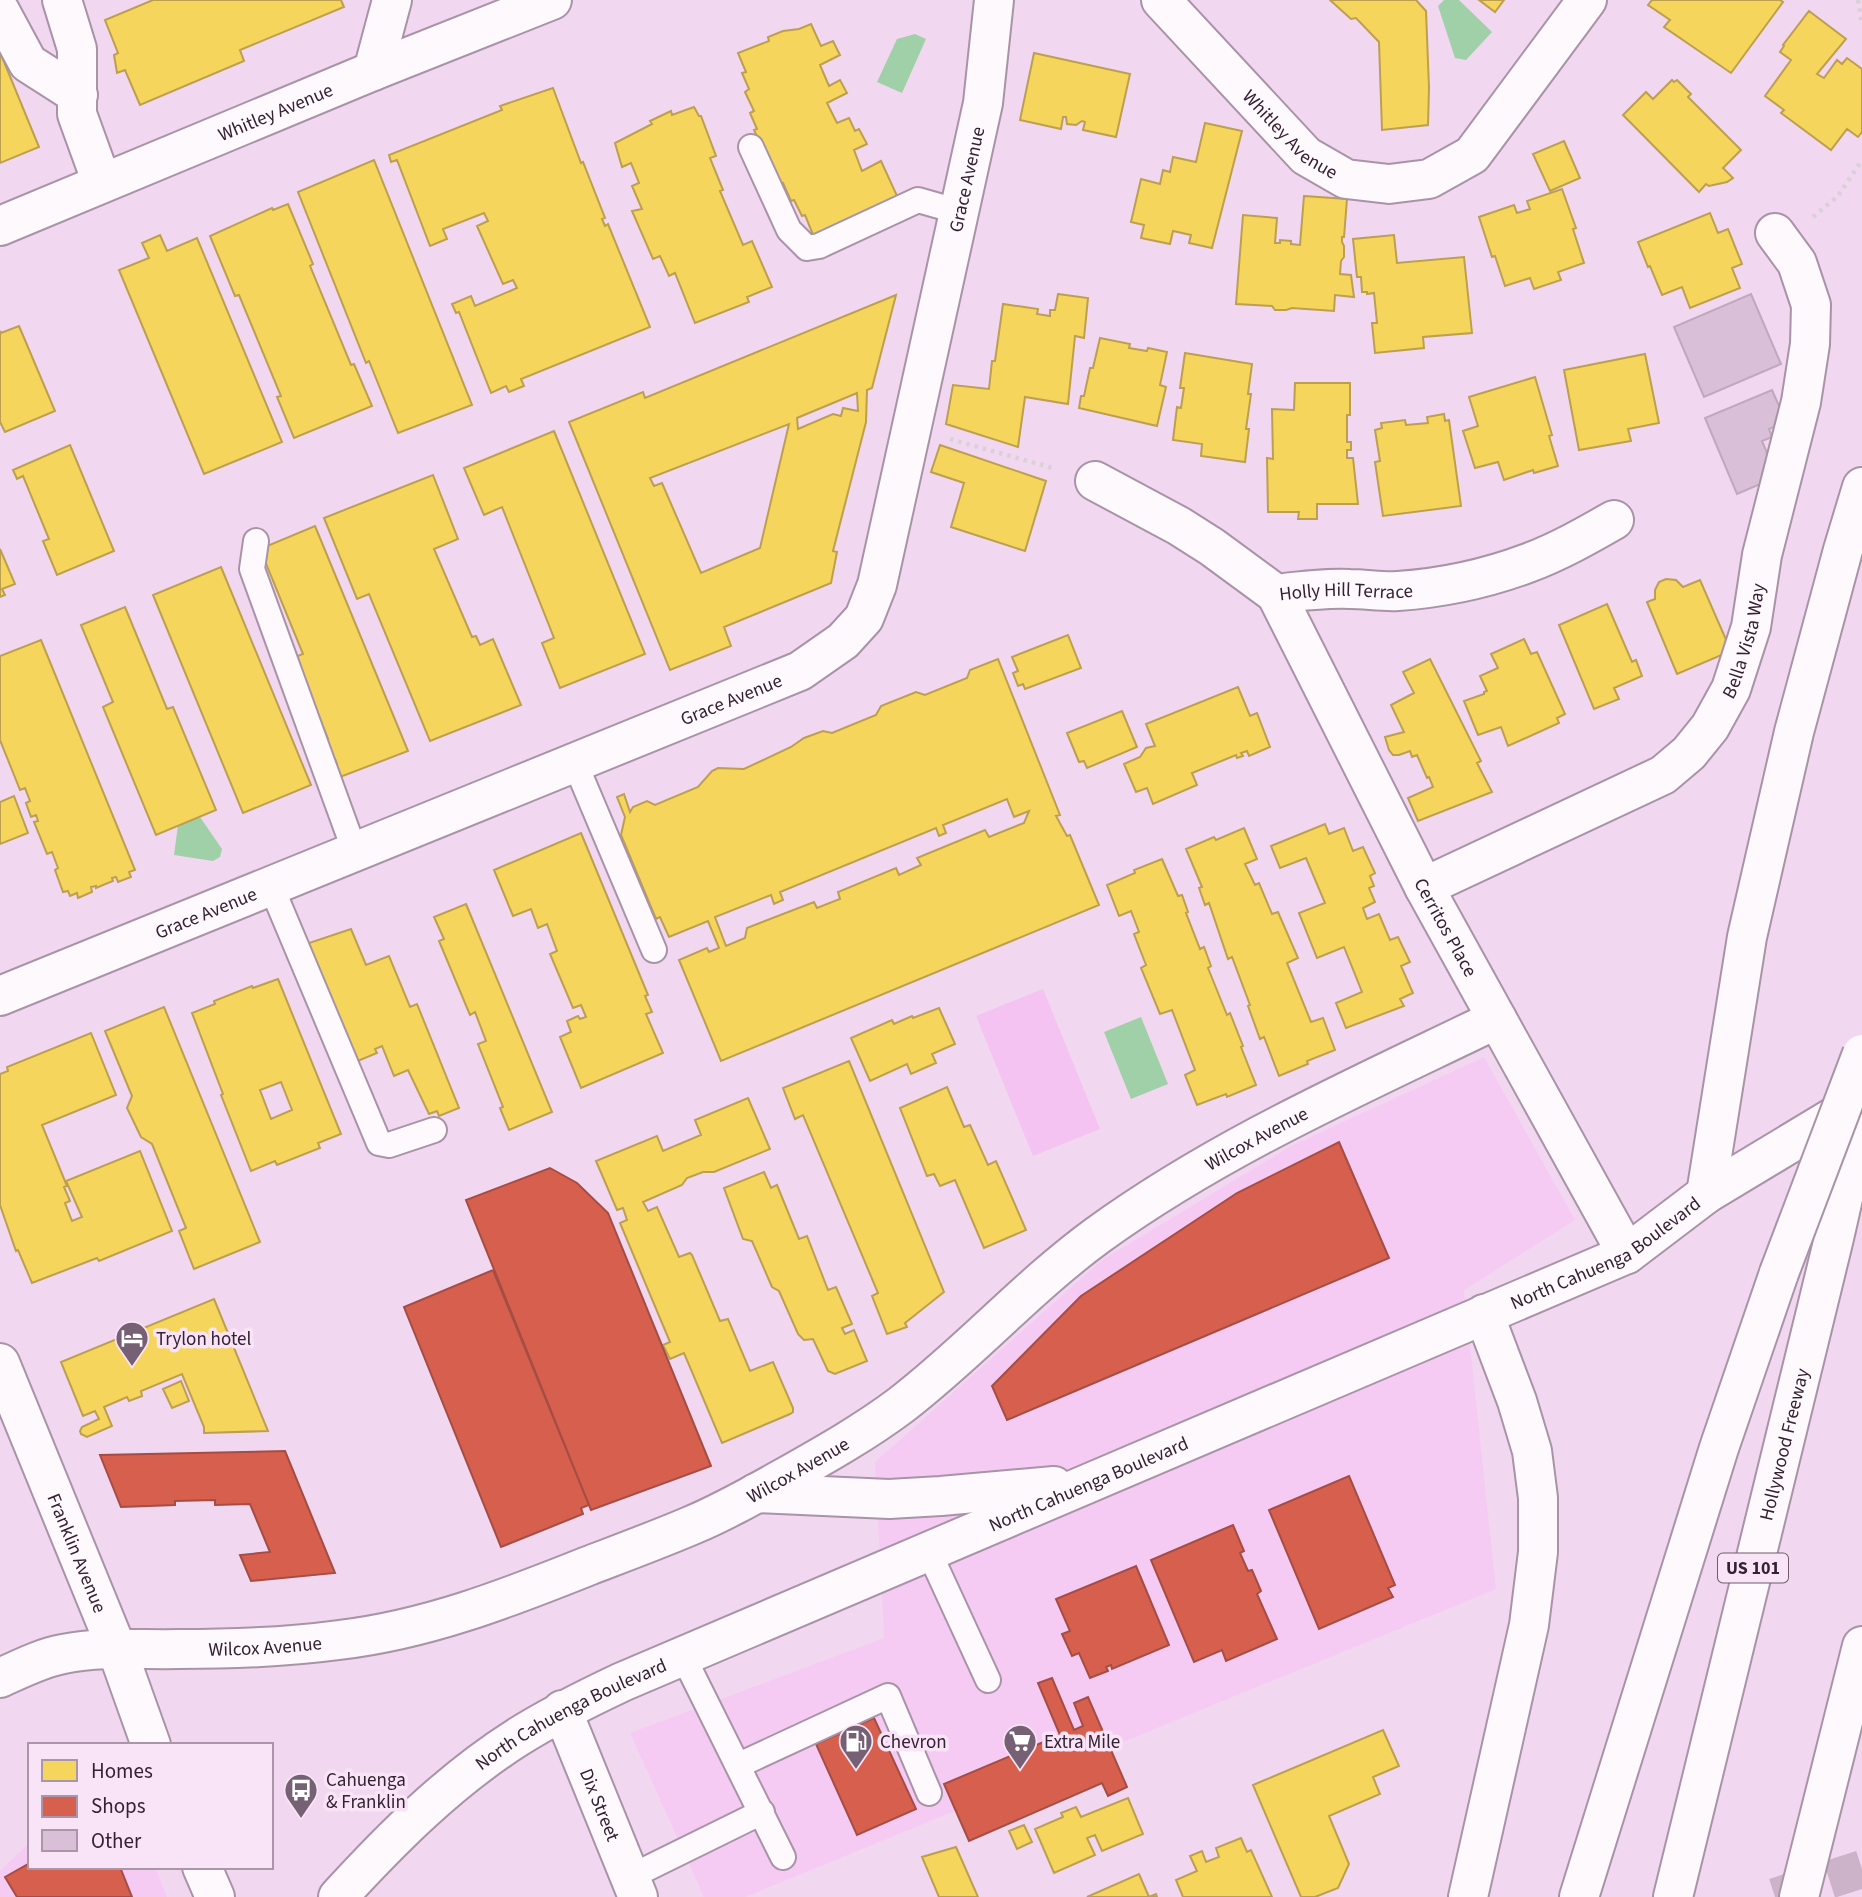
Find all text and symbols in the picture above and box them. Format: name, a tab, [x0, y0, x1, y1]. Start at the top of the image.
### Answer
street label: Whitley Avenue	[214, 77, 337, 149]
street label: Whitley Avenue	[1236, 84, 1342, 186]
street label: Grace Avenue	[943, 124, 992, 235]
street label: Holly Hill Terrace	[1278, 577, 1414, 609]
street label: Bella Vista Way	[1716, 581, 1773, 704]
street label: Grace Avenue	[677, 668, 786, 733]
street label: Cerritos Place	[1407, 874, 1483, 982]
street label: Grace Avenue	[151, 881, 261, 947]
street label: Wilcox Avenue	[1200, 1101, 1313, 1178]
street label: North Cahuenga Boulevard	[1506, 1191, 1707, 1317]
hotel icon: Trylon hotel	[113, 1319, 151, 1368]
place label: Trylon hotel	[156, 1326, 251, 1353]
street label: Hollywood Freeway	[1753, 1365, 1817, 1524]
street label: North Cahuenga Boulevard	[985, 1430, 1193, 1539]
street label: Wilcox Avenue	[742, 1431, 855, 1511]
street label: Franklin Avenue	[40, 1489, 113, 1617]
road number: US 101	[1718, 1554, 1788, 1582]
street label: Wilcox Avenue	[208, 1630, 323, 1664]
street label: North Cahuenga Boulevard	[470, 1653, 671, 1777]
fuel station icon: Chevron	[837, 1722, 875, 1771]
supermarket icon: Extra Mile	[1001, 1722, 1039, 1771]
place label: Chevron	[880, 1729, 947, 1756]
place label: Extra Mile	[1044, 1729, 1120, 1756]
legend	[28, 1743, 273, 1869]
text: Homes	[91, 1756, 153, 1786]
street label: Dix Street	[572, 1765, 626, 1846]
place label: Cahuenga & Franklin	[326, 1767, 406, 1816]
bus stop icon: Cahuenga & Franklin	[282, 1771, 320, 1820]
text: Shops	[91, 1791, 146, 1821]
text: Other	[91, 1826, 142, 1856]

